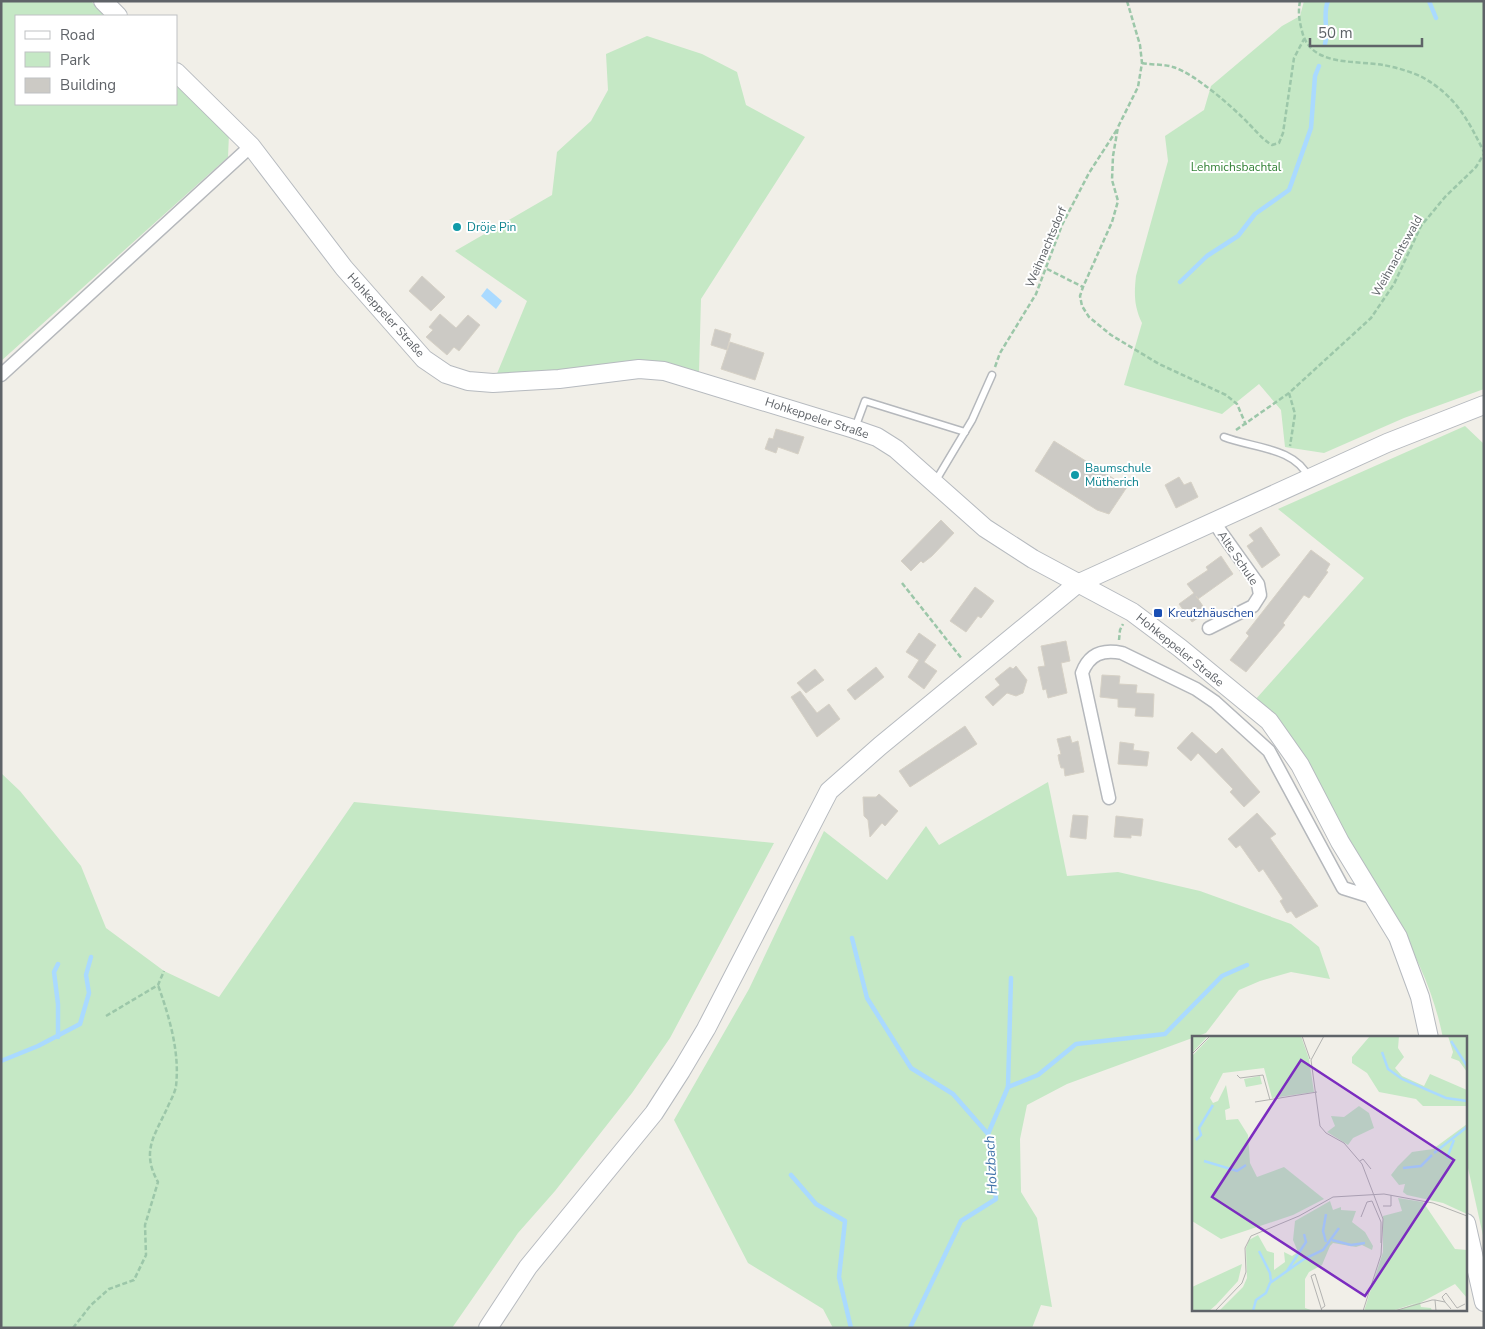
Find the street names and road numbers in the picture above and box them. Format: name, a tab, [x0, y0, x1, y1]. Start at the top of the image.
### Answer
street label: Weihnachtsdorf	[1022, 203, 1071, 290]
street label: Weihnachtswald	[1368, 212, 1426, 300]
street label: Hohkeppeler Straße	[344, 269, 428, 361]
street label: Hohkeppeler Straße	[763, 394, 871, 442]
street label: Alte Schule	[1214, 528, 1262, 588]
street label: Hohkeppeler Straße	[1133, 610, 1227, 690]

